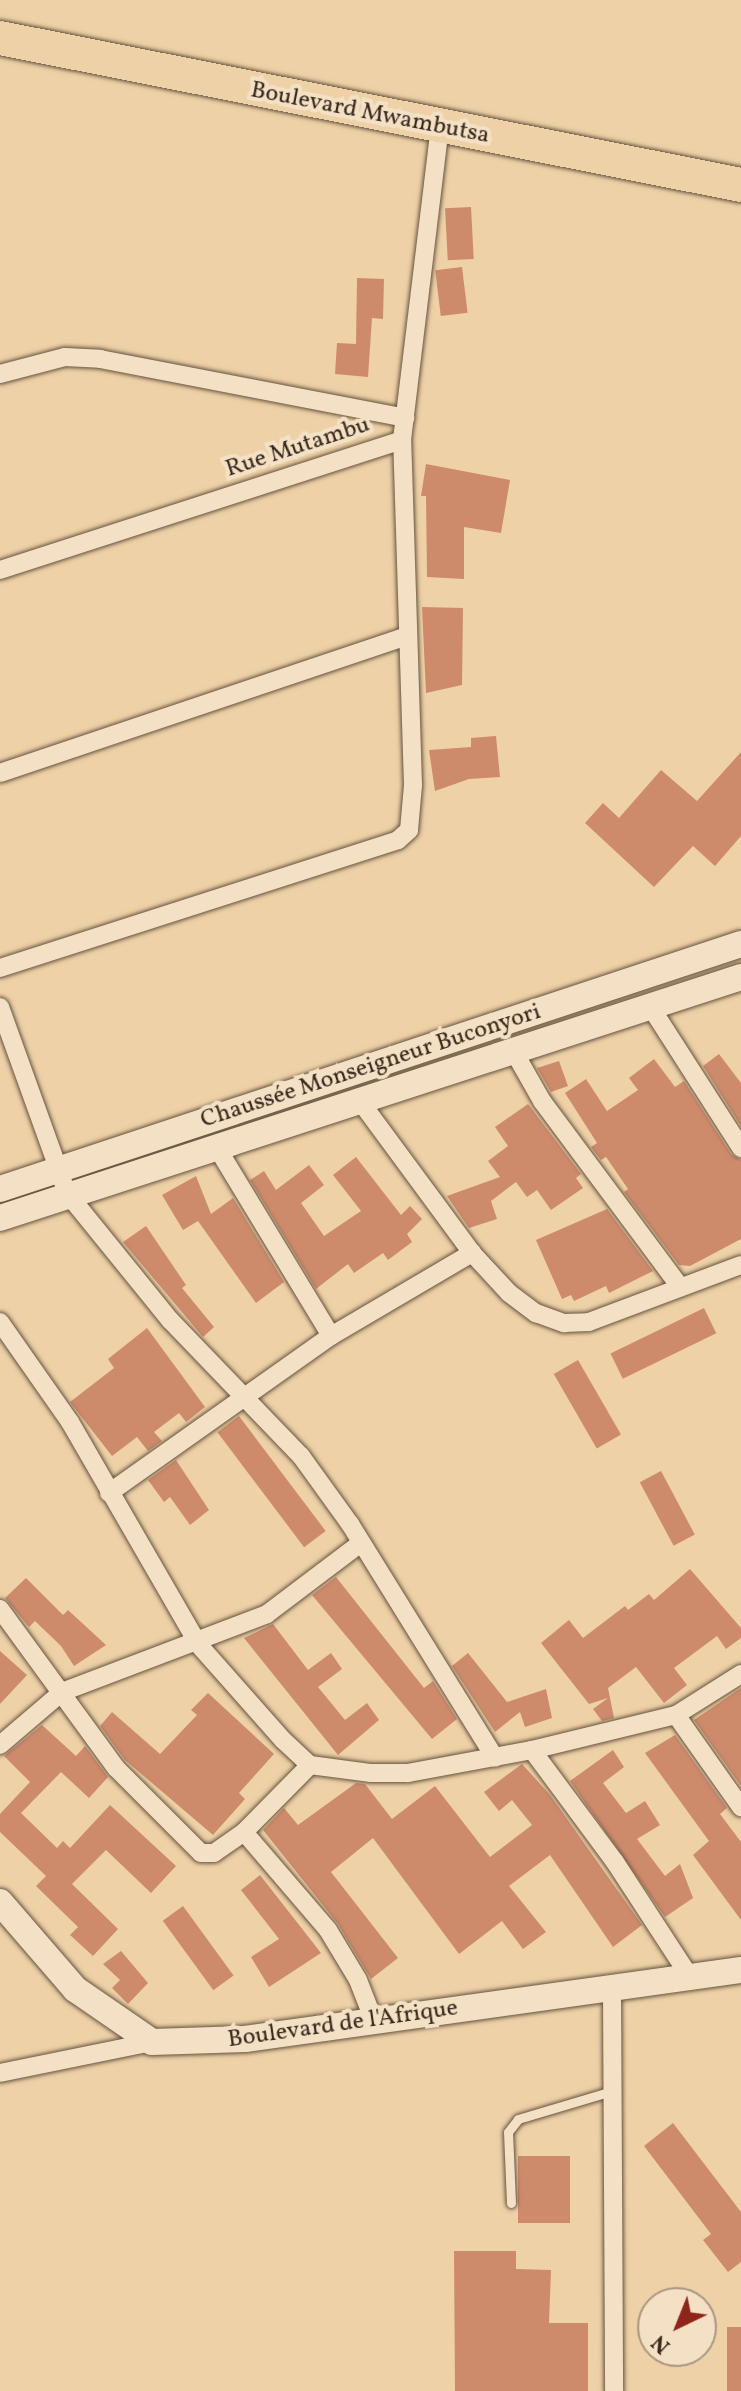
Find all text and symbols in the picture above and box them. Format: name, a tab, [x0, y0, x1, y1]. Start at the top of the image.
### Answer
street label: Boulevard Mwambutsa	[248, 77, 492, 151]
street label: Rue Mutambu	[222, 411, 374, 485]
street label: Chaussée Monseigneur Buconyori	[197, 998, 545, 1136]
street label: Boulevard de l'Afrique	[226, 1995, 460, 2055]
north arrow	[637, 2287, 717, 2367]
text: N	[645, 2327, 678, 2360]

